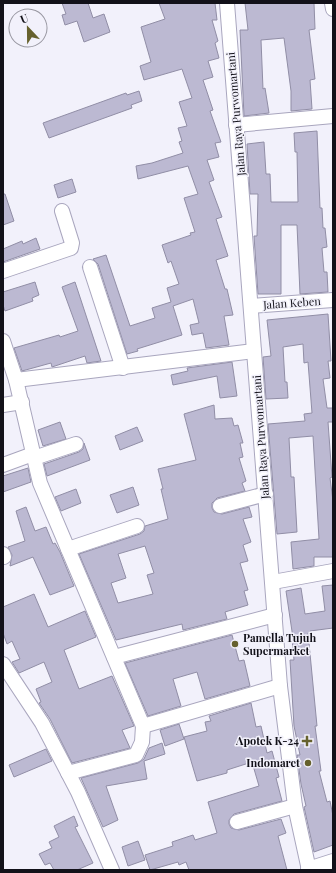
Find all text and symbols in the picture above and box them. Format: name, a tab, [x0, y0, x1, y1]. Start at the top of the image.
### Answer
north arrow	[8, 8, 48, 48]
text: U	[18, 10, 31, 27]
street label: Jalan Raya Purwomartani	[223, 51, 248, 178]
street label: Jalan Keben	[262, 293, 322, 312]
street label: Jalan Raya Purwomartani	[249, 375, 272, 501]
place label: Pamella Tujuh Supermarket	[243, 630, 316, 658]
marker: Pamella Tujuh Supermarket	[230, 639, 240, 649]
place label: Apotek K-24	[235, 733, 299, 748]
marker: Apotek K-24	[302, 736, 312, 746]
place label: Indomaret	[246, 755, 300, 770]
marker: Indomaret	[303, 758, 313, 768]

